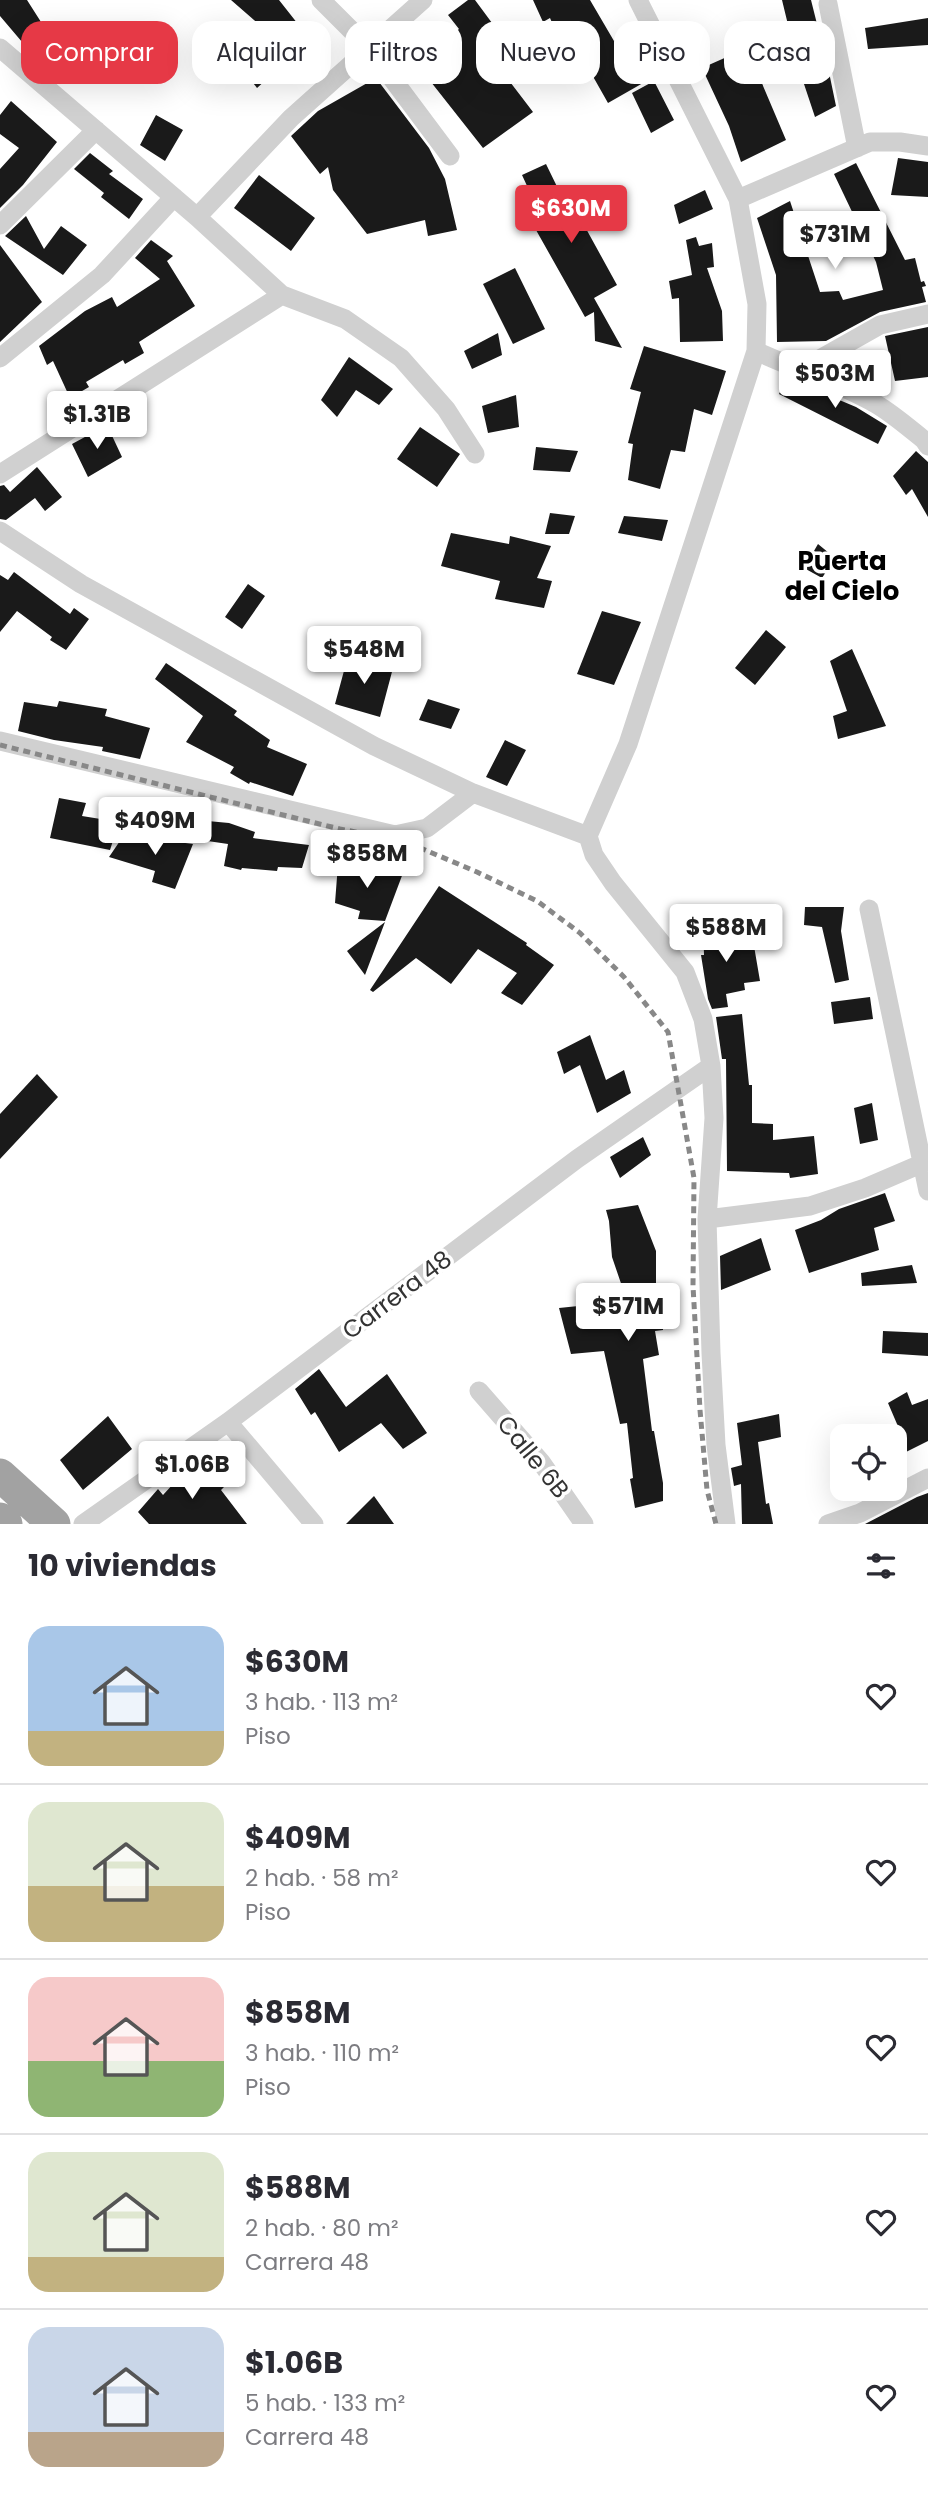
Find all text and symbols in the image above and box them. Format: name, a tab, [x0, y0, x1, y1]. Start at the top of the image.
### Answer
chip: Comprar	[21, 21, 178, 84]
chip: Alquilar	[192, 21, 331, 84]
chip: Filtros	[345, 21, 462, 84]
chip: Nuevo	[476, 21, 600, 84]
chip: Piso	[614, 21, 710, 84]
chip: Casa	[724, 21, 835, 84]
pin: $630M	[522, 186, 620, 245]
text: $630M	[531, 192, 611, 224]
pin: $731M	[786, 212, 884, 271]
text: $731M	[799, 218, 871, 250]
pin: $503M	[786, 350, 884, 410]
text: $503M	[795, 357, 875, 389]
pin: $1.31B	[40, 392, 154, 451]
text: $1.31B	[63, 398, 131, 430]
district label: Puerta del Cielo	[785, 543, 899, 609]
pin: $548M	[315, 626, 413, 686]
text: $548M	[323, 633, 405, 665]
pin: $409M	[106, 798, 204, 857]
text: $409M	[115, 804, 195, 836]
pin: $858M	[318, 830, 416, 890]
text: $858M	[326, 837, 408, 869]
pin: $588M	[677, 904, 775, 964]
text: $588M	[685, 911, 767, 943]
street label: Carrera 48	[335, 1242, 458, 1347]
pin: $571M	[579, 1284, 677, 1343]
text: $571M	[592, 1290, 664, 1322]
street label: Calle 6B	[490, 1408, 577, 1505]
map controls	[830, 1424, 907, 1501]
button: locate	[830, 1424, 907, 1501]
pin: $1.06B	[135, 1442, 249, 1501]
text: $1.06B	[154, 1448, 230, 1480]
text: 10 viviendas	[28, 1544, 217, 1587]
icon: filters	[862, 1547, 900, 1585]
text: $630M	[245, 1640, 349, 1683]
icon: home	[84, 1654, 168, 1738]
icon: heart	[862, 1677, 900, 1715]
text: 3 hab. · 113 m²	[245, 1686, 398, 1718]
text: Piso	[245, 1720, 291, 1752]
text: $409M	[245, 1816, 351, 1859]
icon: home	[84, 1830, 168, 1914]
icon: heart	[862, 1853, 900, 1891]
text: 2 hab. · 58 m²	[245, 1862, 399, 1894]
text: Piso	[245, 1896, 291, 1928]
text: $858M	[245, 1991, 351, 2034]
icon: home	[84, 2005, 168, 2089]
icon: heart	[862, 2028, 900, 2066]
text: 3 hab. · 110 m²	[245, 2037, 399, 2069]
text: Piso	[245, 2071, 291, 2103]
text: $588M	[245, 2166, 351, 2209]
icon: home	[84, 2180, 168, 2264]
icon: heart	[862, 2203, 900, 2241]
text: 2 hab. · 80 m²	[245, 2212, 399, 2244]
text: Carrera 48	[245, 2246, 369, 2278]
text: $1.06B	[245, 2341, 343, 2384]
icon: home	[84, 2355, 168, 2439]
icon: heart	[862, 2378, 900, 2416]
text: 5 hab. · 133 m²	[245, 2387, 405, 2419]
text: Carrera 48	[245, 2421, 369, 2453]

